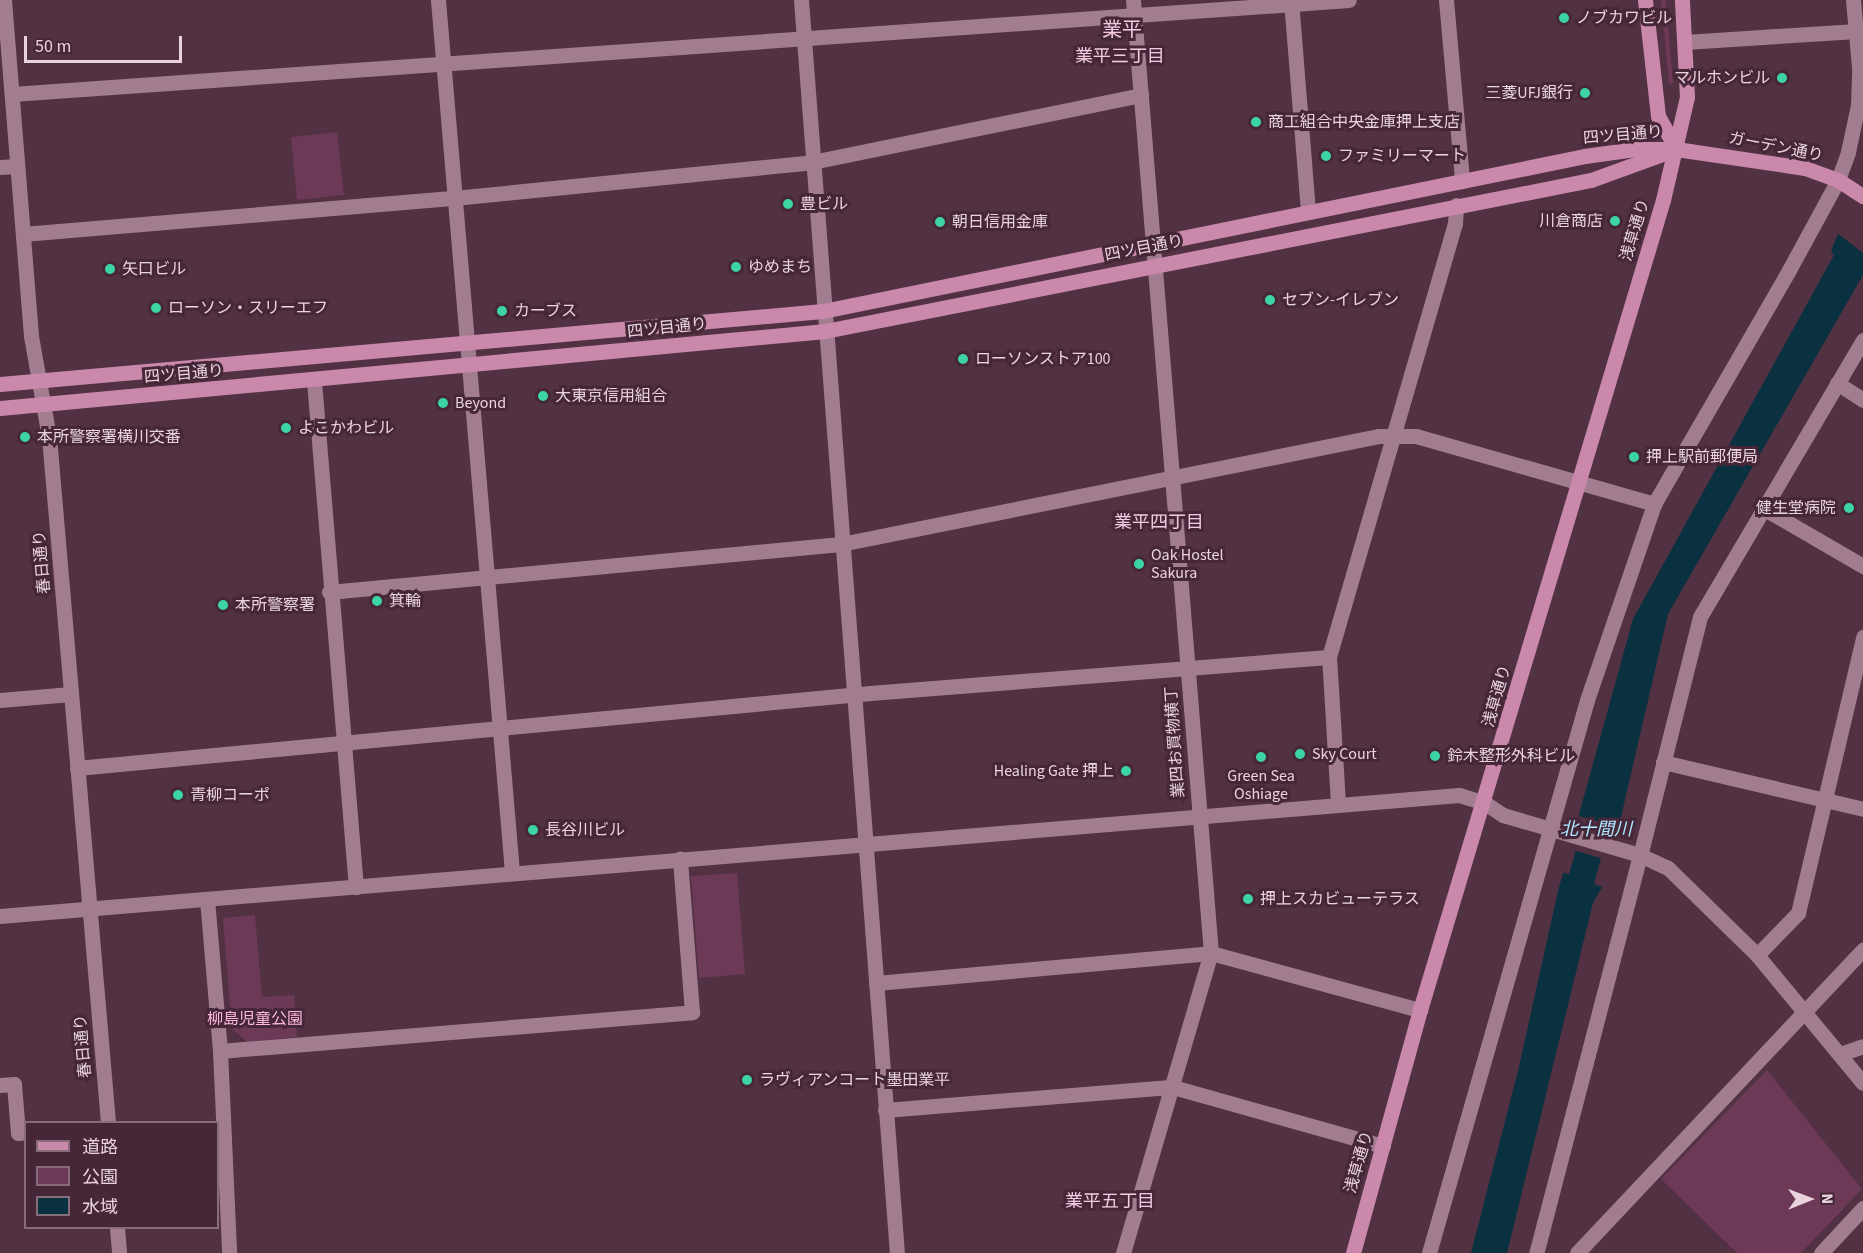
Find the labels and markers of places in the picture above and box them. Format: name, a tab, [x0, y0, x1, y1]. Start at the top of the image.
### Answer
place label: ノブカワビル	[1576, 8, 1672, 28]
marker: ノブカワビル	[1557, 11, 1571, 25]
place label: マルホンビル	[1674, 68, 1770, 88]
marker: マルホンビル	[1775, 71, 1789, 85]
place label: 三菱UFJ銀行	[1485, 83, 1573, 103]
marker: 三菱UFJ銀行	[1578, 86, 1592, 100]
place label: 商工組合中央金庫押上支店	[1268, 112, 1460, 132]
marker: 商工組合中央金庫押上支店	[1249, 115, 1263, 129]
place label: ファミリーマート	[1338, 146, 1466, 166]
marker: ファミリーマート	[1319, 149, 1333, 163]
place label: 豊ビル	[800, 194, 848, 214]
marker: 豊ビル	[781, 197, 795, 211]
place label: 川倉商店	[1539, 211, 1603, 231]
place label: 朝日信用金庫	[952, 212, 1048, 232]
marker: 川倉商店	[1608, 214, 1622, 228]
marker: 朝日信用金庫	[933, 215, 947, 229]
place label: ゆめまち	[748, 257, 812, 277]
place label: 矢口ビル	[122, 259, 186, 279]
marker: ゆめまち	[729, 260, 743, 274]
marker: 矢口ビル	[103, 262, 117, 276]
place label: セブン-イレブン	[1282, 290, 1399, 310]
marker: セブン-イレブン	[1263, 293, 1277, 307]
place label: ローソン・スリーエフ	[168, 298, 328, 318]
marker: ローソン・スリーエフ	[149, 301, 163, 315]
place label: カーブス	[514, 301, 578, 321]
marker: カーブス	[495, 304, 509, 318]
place label: ローソンストア100	[975, 349, 1111, 369]
marker: ローソンストア100	[956, 352, 970, 366]
place label: 大東京信用組合	[555, 386, 667, 406]
marker: 大東京信用組合	[536, 389, 550, 403]
place label: Beyond	[455, 393, 506, 413]
marker: Beyond	[436, 396, 450, 410]
place label: よこかわビル	[298, 418, 394, 438]
marker: よこかわビル	[279, 421, 293, 435]
place label: 本所警察署横川交番	[37, 427, 181, 447]
marker: 本所警察署横川交番	[18, 430, 32, 444]
place label: 押上駅前郵便局	[1646, 447, 1758, 467]
marker: 押上駅前郵便局	[1627, 450, 1641, 464]
place label: 健生堂病院	[1756, 498, 1836, 518]
marker: 健生堂病院	[1840, 499, 1858, 517]
place label: Oak Hostel Sakura	[1151, 545, 1223, 583]
marker: Oak Hostel Sakura	[1132, 557, 1146, 571]
place label: 箕輪	[389, 591, 421, 611]
marker: 箕輪	[370, 594, 384, 608]
place label: 本所警察署	[235, 595, 315, 615]
marker: 本所警察署	[216, 598, 230, 612]
place label: Sky Court	[1312, 744, 1377, 764]
place label: 鈴木整形外科ビル	[1447, 746, 1575, 766]
marker: Sky Court	[1293, 747, 1307, 761]
marker: 鈴木整形外科ビル	[1428, 749, 1442, 763]
marker: Green Sea Oshiage	[1254, 750, 1268, 764]
place label: Healing Gate 押上	[994, 761, 1114, 781]
marker: Healing Gate 押上	[1119, 764, 1133, 778]
place label: Green Sea Oshiage	[1227, 766, 1295, 804]
place label: 青柳コーポ	[190, 785, 270, 805]
marker: 青柳コーポ	[171, 788, 185, 802]
place label: 長谷川ビル	[545, 820, 625, 840]
marker: 長谷川ビル	[526, 823, 540, 837]
place label: 押上スカビューテラス	[1260, 889, 1420, 909]
marker: 押上スカビューテラス	[1241, 892, 1255, 906]
place label: ラヴィアンコート墨田業平	[759, 1070, 951, 1090]
marker: ラヴィアンコート墨田業平	[740, 1073, 754, 1087]

